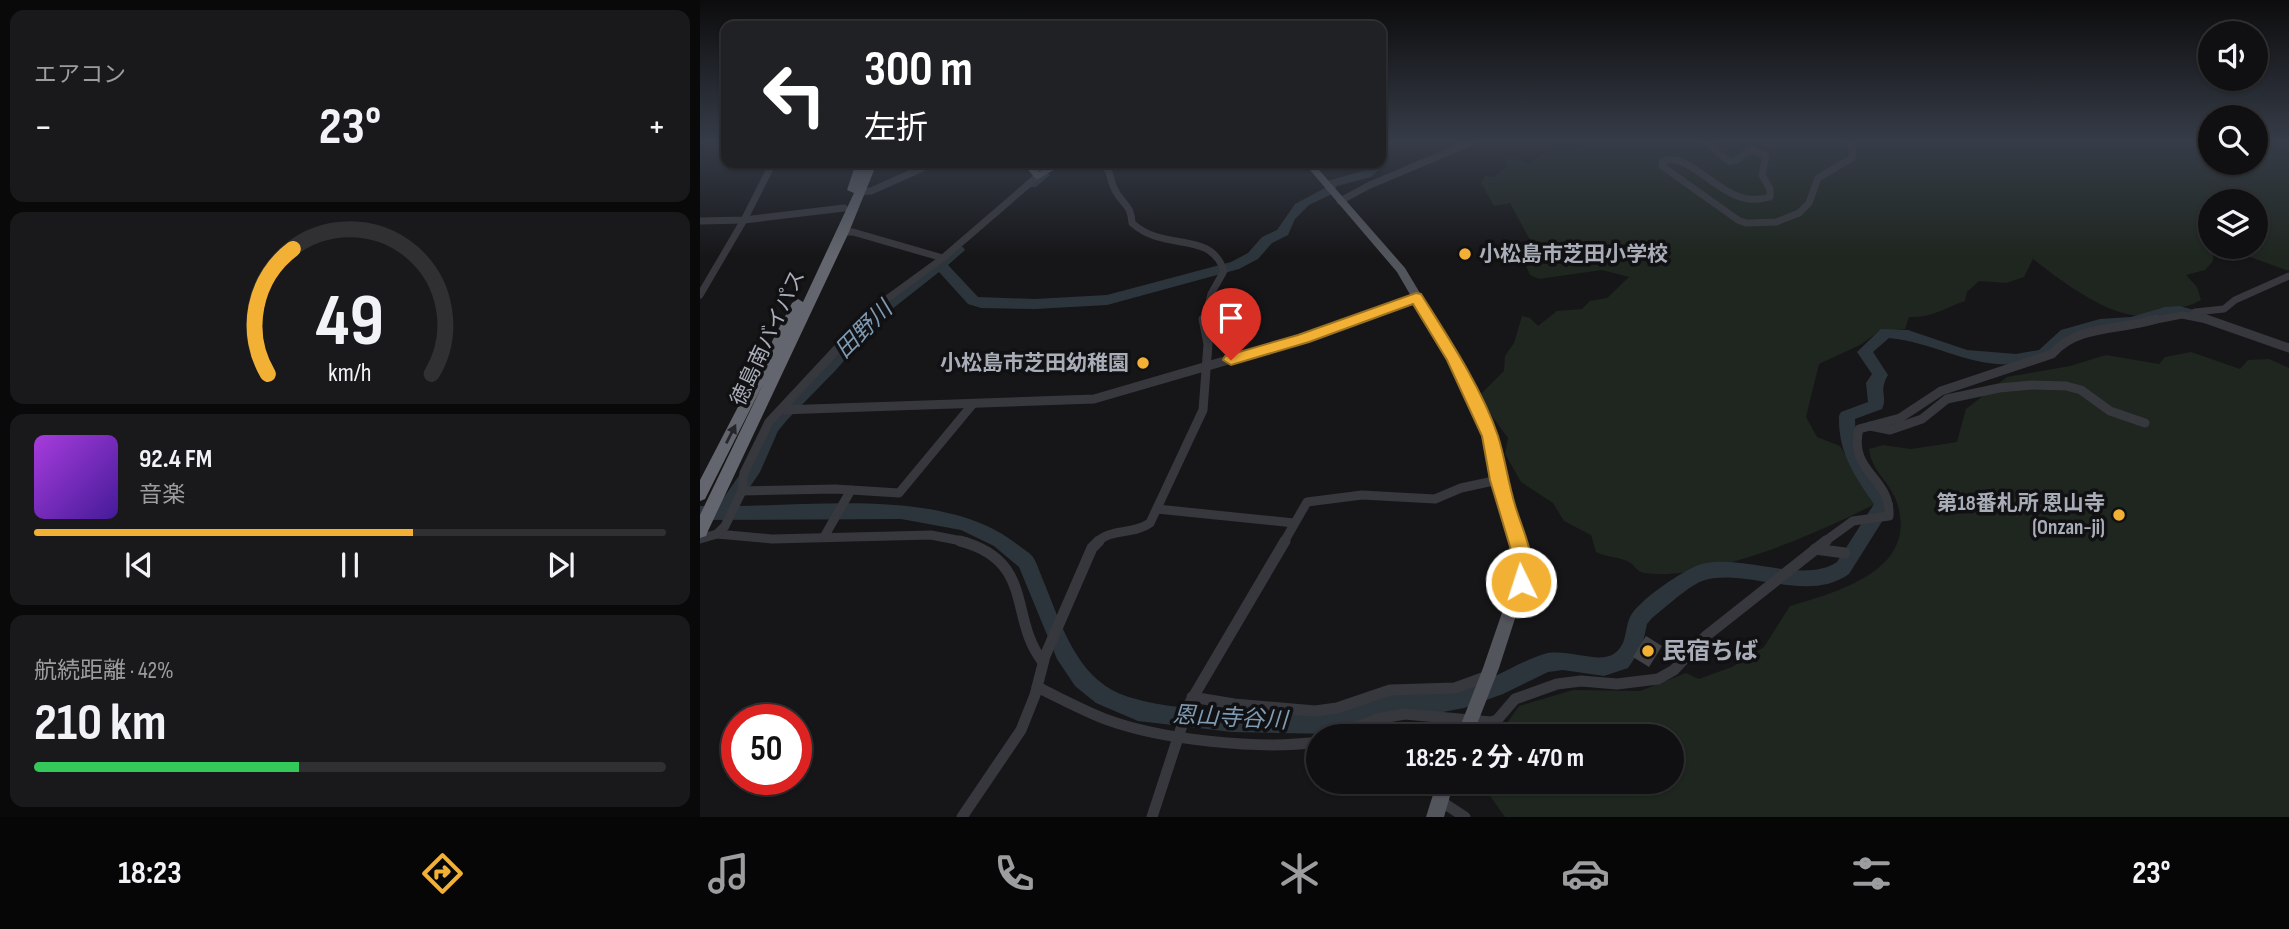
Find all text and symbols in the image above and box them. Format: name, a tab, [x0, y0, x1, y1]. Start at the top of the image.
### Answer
map controls	[2198, 21, 2268, 259]
button: sound	[2198, 21, 2268, 91]
text: 300 m	[864, 41, 973, 100]
icon: left	[749, 49, 840, 140]
text: エアコン	[34, 61, 126, 89]
text: 23°	[319, 96, 381, 159]
text: −	[34, 105, 53, 150]
text: +	[647, 105, 666, 150]
button: search	[2198, 105, 2268, 175]
text: 左折	[864, 109, 928, 148]
button: layers	[2198, 189, 2268, 259]
place label: 小松島市芝田小学校	[1479, 242, 1668, 267]
marker: 小松島市芝田小学校	[1457, 246, 1473, 262]
street label: 徳島南バイパス	[726, 266, 810, 410]
text: 49	[316, 278, 384, 366]
pin	[1201, 288, 1261, 360]
water label: 田野川	[830, 294, 900, 364]
icon: arrive	[1212, 299, 1250, 337]
place label: 小松島市芝田幼稚園	[940, 351, 1129, 376]
marker: 小松島市芝田幼稚園	[1135, 355, 1151, 371]
text: km/h	[328, 357, 372, 388]
one-way arrow	[725, 424, 737, 444]
text: 92.4 FM	[139, 444, 212, 475]
text: 音楽	[139, 481, 185, 509]
place label: 第18番札所 恩山寺 (Onzan-ji)	[1937, 491, 2105, 540]
marker: 第18番札所 恩山寺 (Onzan-ji)	[2111, 507, 2127, 523]
position arrow	[1484, 545, 1558, 619]
icon: previous	[120, 546, 158, 584]
icon: pause	[331, 546, 369, 584]
icon: next	[542, 546, 580, 584]
place label: 民宿ちば	[1662, 637, 1758, 666]
marker: 民宿ちば	[1640, 643, 1656, 659]
text: 航続距離 · 42%	[34, 657, 174, 685]
text: 210 km	[34, 692, 167, 755]
water label: 恩山寺谷川	[1172, 701, 1291, 735]
speed limit sign: 50	[721, 704, 812, 795]
text: 18:25 · 2 分 · 470 m	[1406, 743, 1584, 774]
icon: directions	[418, 849, 467, 898]
icon: music	[704, 849, 753, 898]
icon: phone	[990, 849, 1039, 898]
icon: climate	[1275, 849, 1324, 898]
icon: car	[1561, 849, 1610, 898]
icon: filters	[1847, 849, 1896, 898]
text: 18:23	[118, 854, 182, 893]
text: 23°	[2132, 854, 2171, 893]

